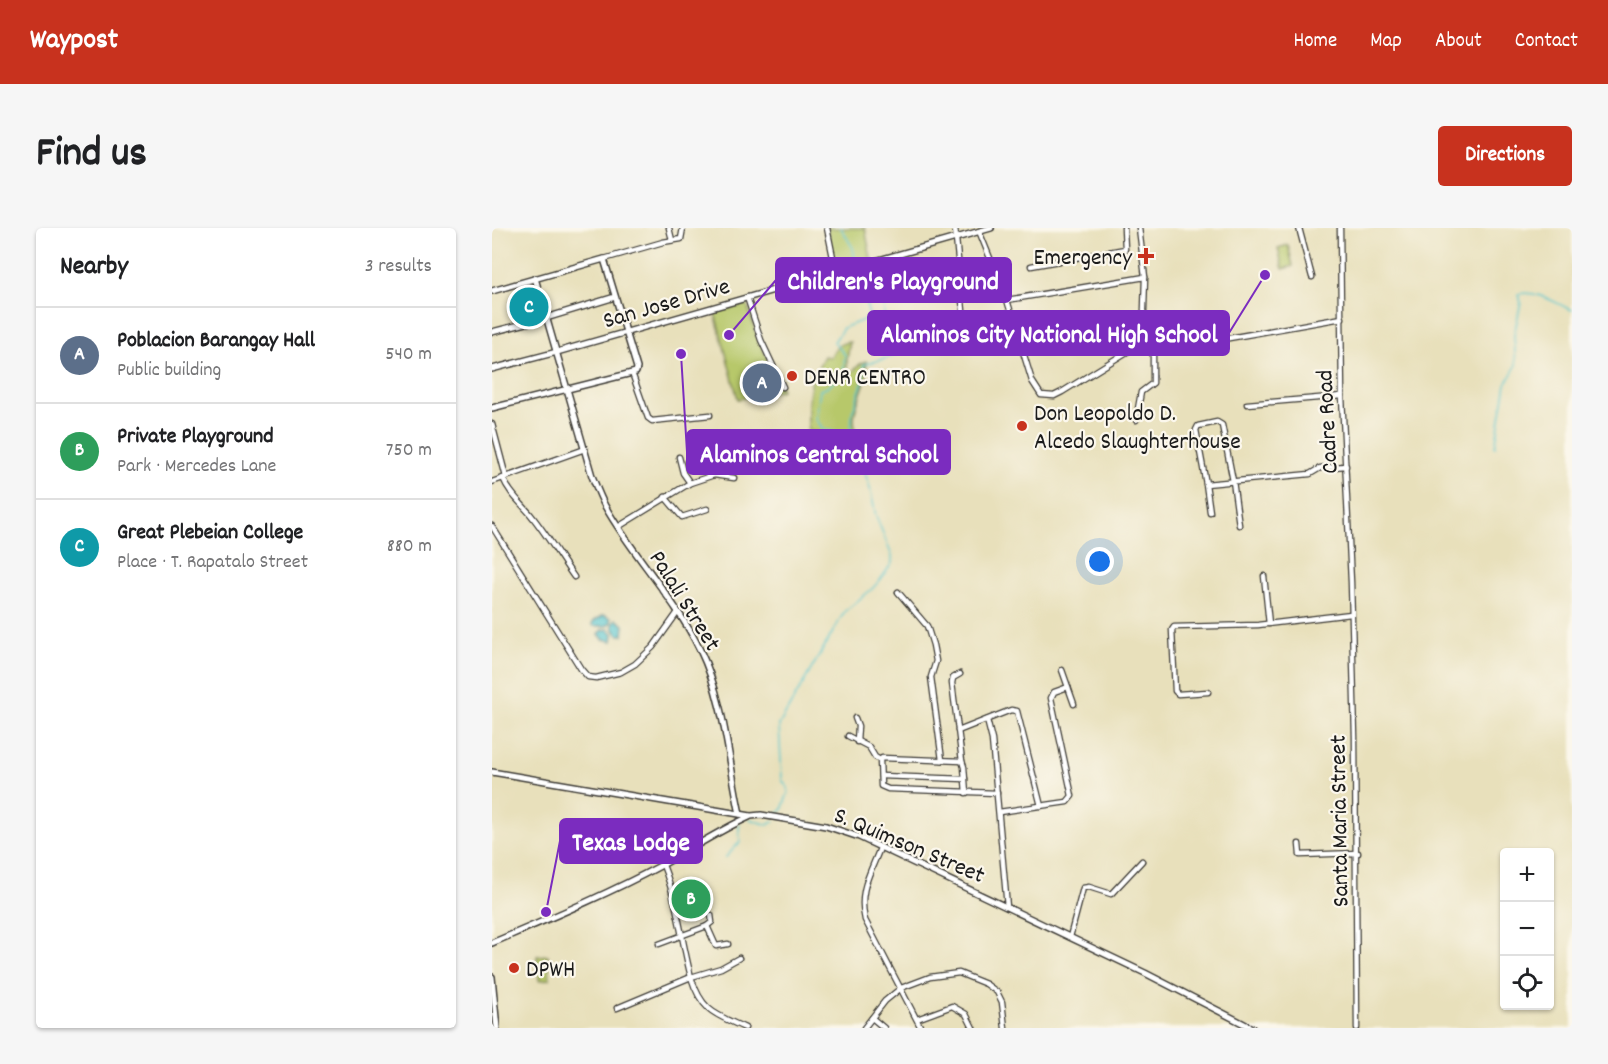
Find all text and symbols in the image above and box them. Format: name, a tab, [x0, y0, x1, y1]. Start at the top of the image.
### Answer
text: Waypost	[30, 22, 118, 62]
text: Home	[1293, 27, 1337, 57]
text: Map	[1370, 27, 1402, 57]
text: About	[1435, 27, 1482, 57]
text: Contact	[1515, 27, 1578, 57]
text: Find us	[36, 126, 147, 186]
button: Directions	[1438, 126, 1572, 186]
place label: Emergency	[1034, 242, 1133, 276]
marker: Emergency	[1137, 247, 1155, 265]
text: Nearby	[60, 249, 128, 286]
text: 3 results	[365, 253, 432, 281]
callout: Children's Playground	[776, 258, 1011, 302]
text: Children's Playground	[787, 265, 999, 302]
street label: San Jose Drive	[600, 271, 734, 339]
pin: C	[510, 284, 549, 329]
callout: Alaminos City National High School	[868, 311, 1229, 355]
text: Alaminos City National High School	[880, 318, 1218, 355]
text: Poblacion Barangay Hall	[117, 326, 315, 357]
text: A	[74, 341, 85, 369]
text: 540 m	[385, 341, 432, 369]
text: Public building	[117, 357, 221, 385]
pin: A	[742, 360, 782, 406]
place label: DENR CENTRO	[804, 362, 926, 396]
marker: DENR CENTRO	[785, 369, 799, 383]
street label: Cadre Road	[1309, 369, 1349, 475]
place label: Don Leopoldo D. Alcedo Slaughterhouse	[1034, 398, 1241, 460]
marker: Don Leopoldo D. Alcedo Slaughterhouse	[1015, 419, 1029, 433]
text: Private Playground	[117, 422, 274, 453]
callout: Alaminos Central School	[687, 430, 950, 474]
text: B	[75, 437, 84, 465]
text: 750 m	[386, 437, 432, 465]
text: Alaminos Central School	[700, 438, 939, 475]
text: Park · Mercedes Lane	[117, 453, 276, 481]
text: Great Plebeian College	[117, 518, 303, 549]
text: C	[75, 533, 84, 561]
text: 880 m	[387, 533, 432, 561]
street label: Palali Street	[639, 545, 728, 659]
your location	[1085, 547, 1114, 576]
text: Place · T. Rapatalo Street	[117, 549, 308, 577]
street label: Santa Maria Street	[1322, 734, 1359, 907]
street label: S. Quimson Street	[828, 800, 990, 894]
callout: Texas Lodge	[560, 819, 702, 863]
text: Texas Lodge	[572, 826, 690, 863]
map controls	[1500, 848, 1554, 1010]
button: +	[1500, 848, 1554, 902]
pin: B	[672, 876, 710, 922]
button: −	[1500, 902, 1554, 956]
place label: DPWH	[526, 954, 575, 988]
button: locate	[1500, 956, 1554, 1010]
marker: DPWH	[507, 961, 521, 975]

